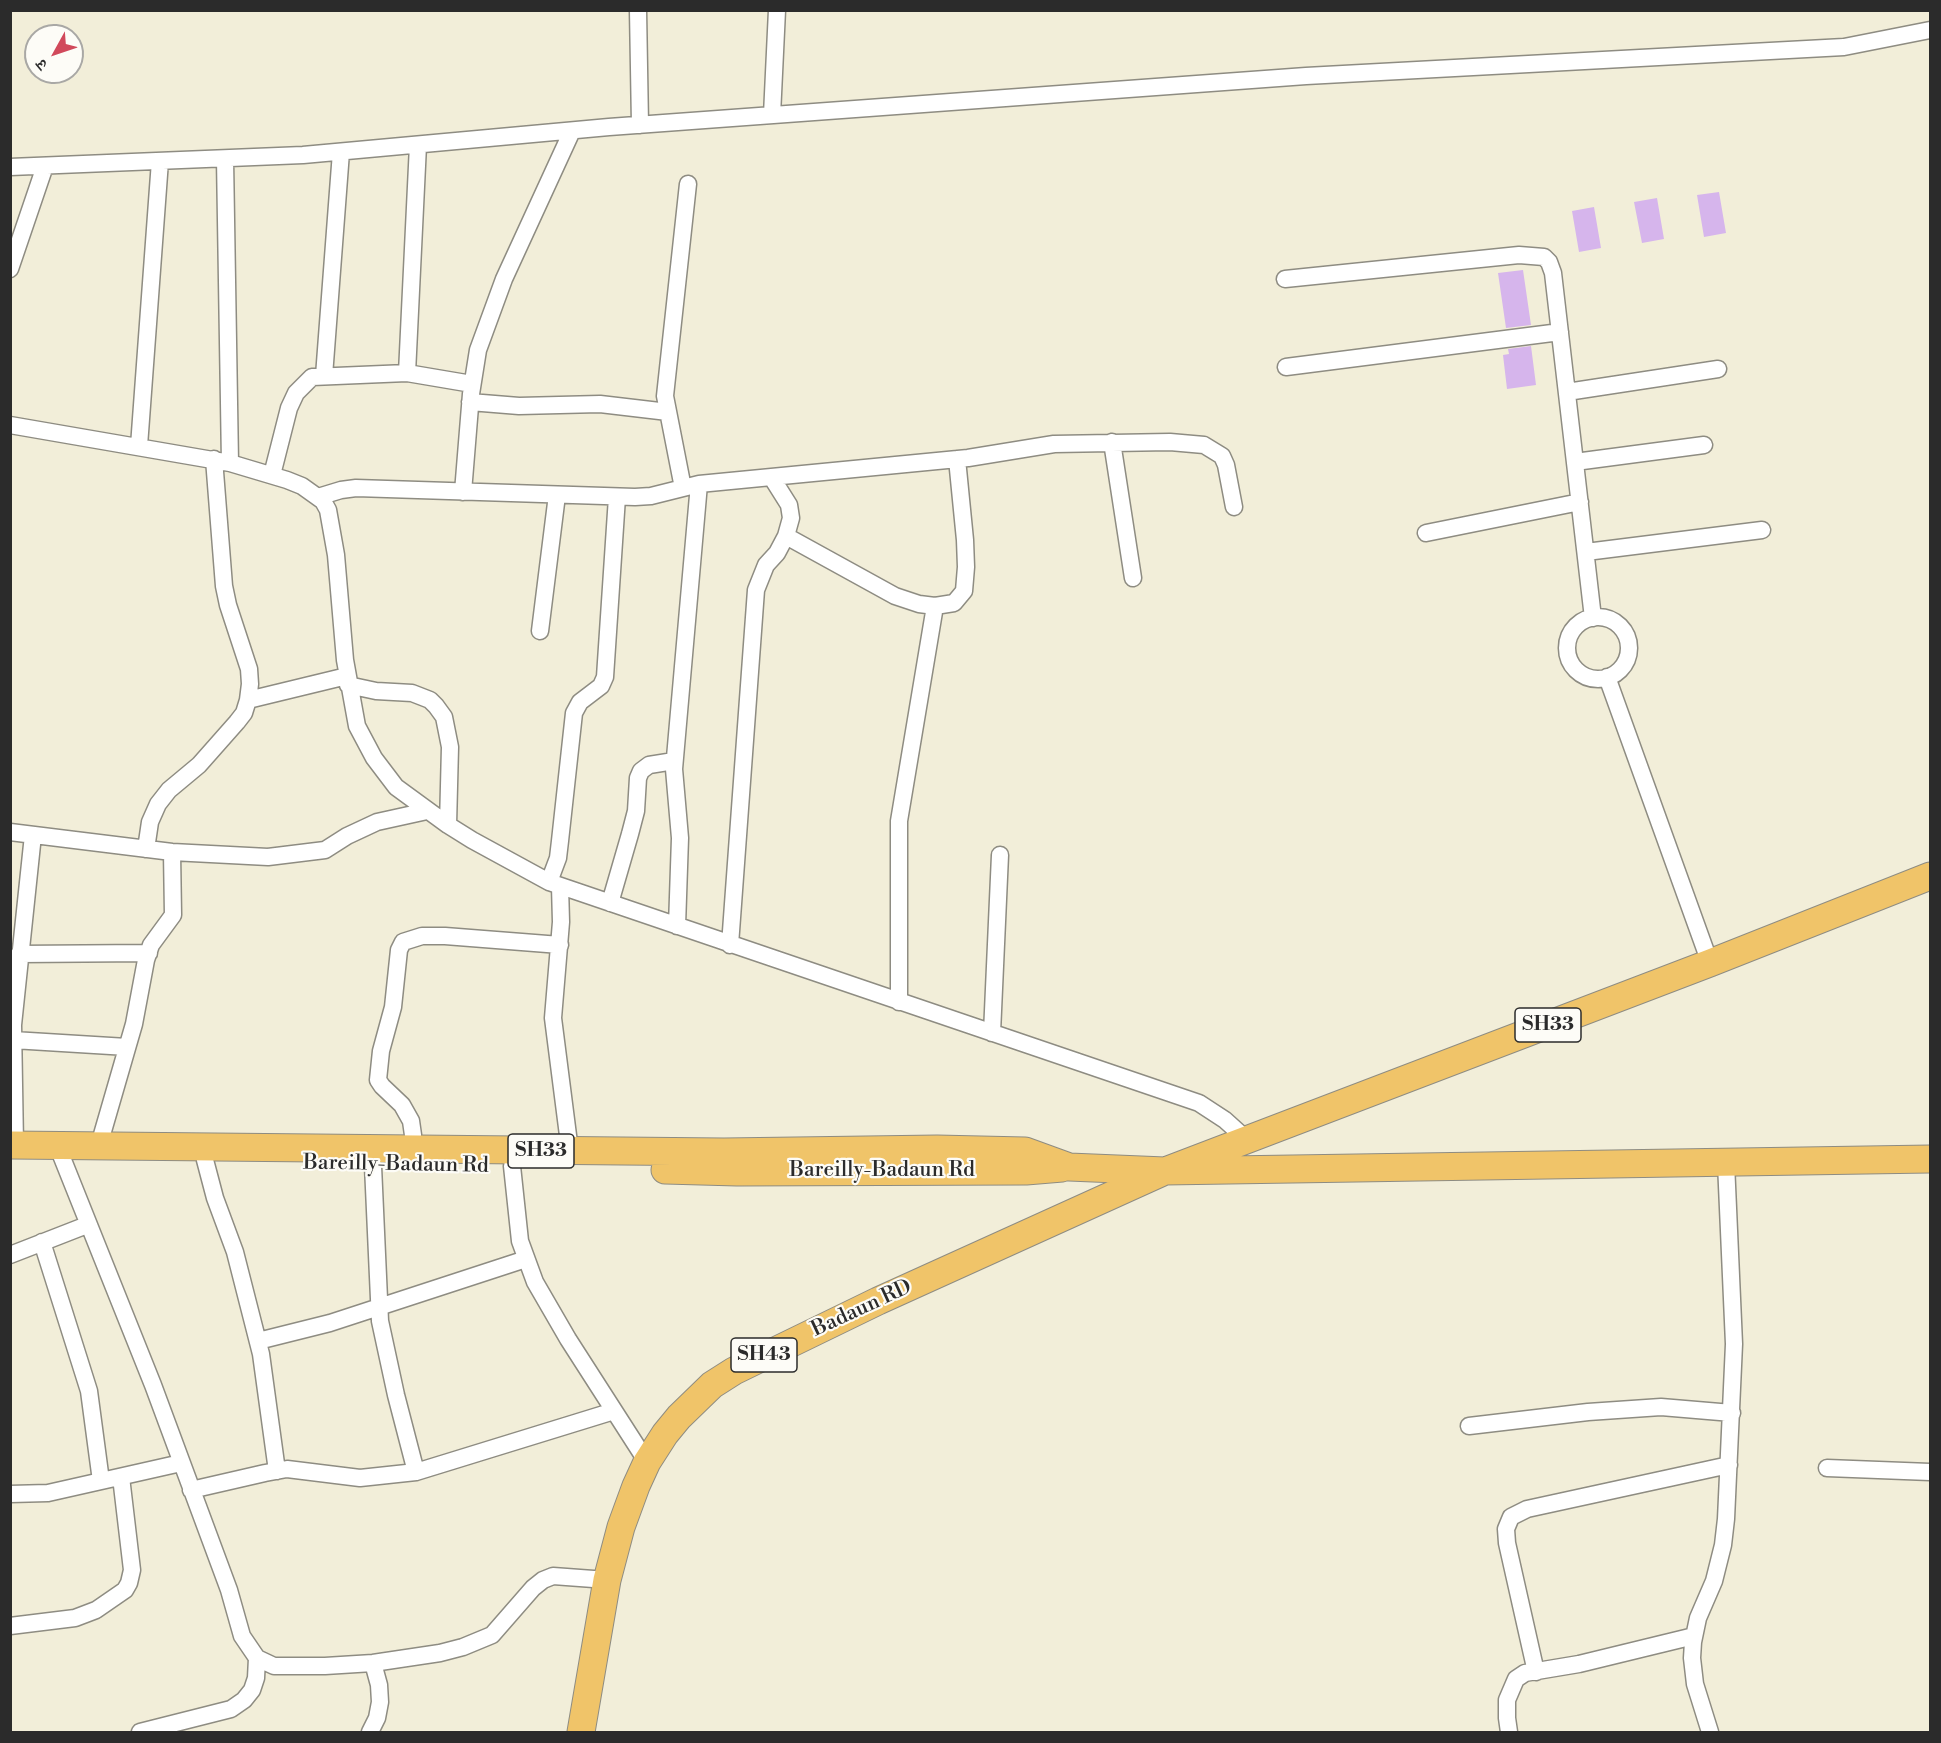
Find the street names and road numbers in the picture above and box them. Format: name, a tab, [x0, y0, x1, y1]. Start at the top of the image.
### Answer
road number: SH33	[1515, 1008, 1581, 1042]
road number: SH33	[508, 1134, 574, 1168]
street label: Bareilly-Badaun Rd	[303, 1151, 489, 1179]
street label: Bareilly-Badaun Rd	[789, 1158, 975, 1184]
street label: Badaun RD	[808, 1275, 916, 1343]
road number: SH43	[731, 1338, 797, 1372]

